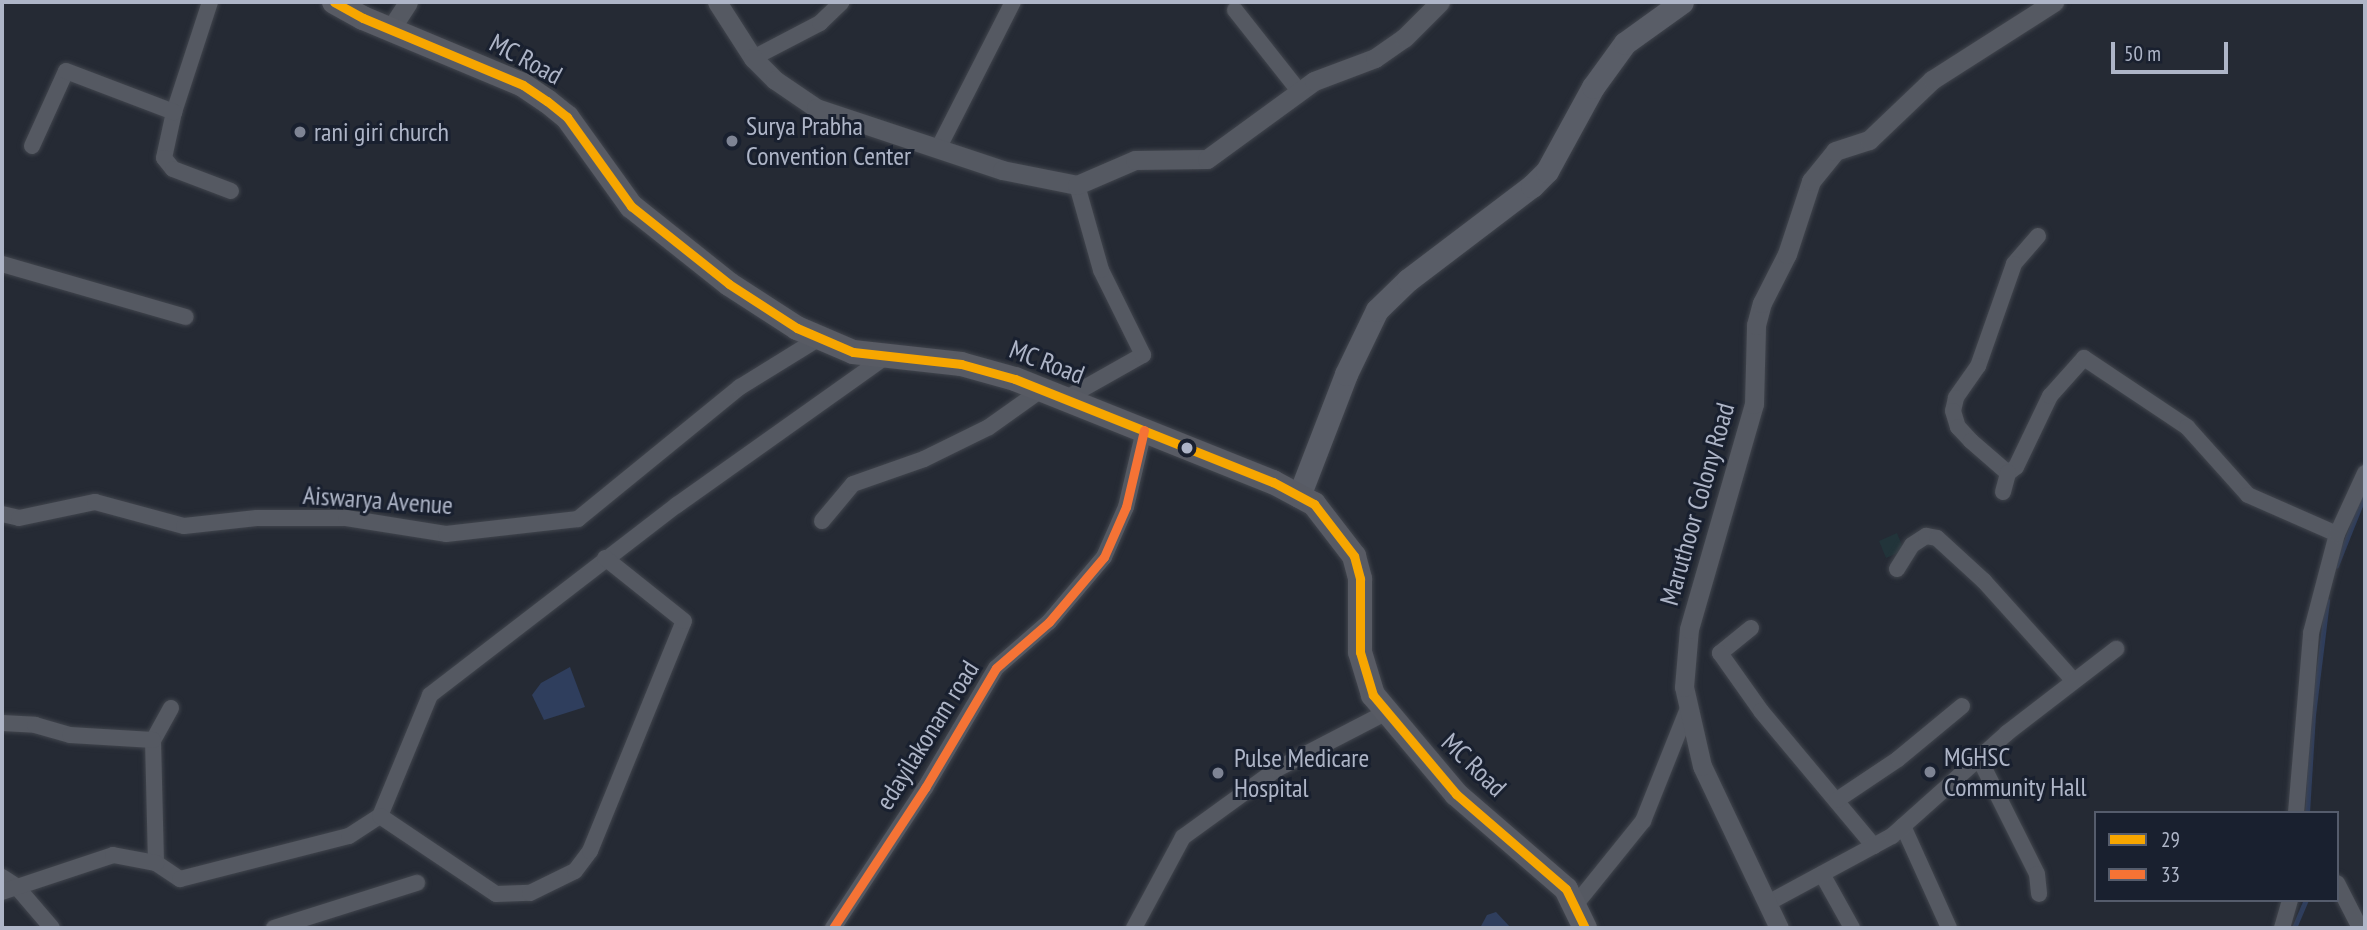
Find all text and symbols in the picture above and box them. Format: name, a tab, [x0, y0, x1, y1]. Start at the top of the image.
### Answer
street label: MC Road	[484, 27, 568, 91]
scale bar	[2115, 28, 2232, 72]
text: 50 m	[2124, 40, 2161, 67]
place label: Surya Prabha Convention Center	[746, 110, 911, 172]
place label: rani giri church	[314, 116, 449, 148]
marker: rani giri church	[292, 124, 308, 140]
marker: Surya Prabha Convention Center	[724, 133, 740, 149]
street label: MC Road	[1005, 333, 1089, 391]
street label: Maruthoor Colony Road	[1653, 399, 1741, 609]
unlabelled marker	[1180, 441, 1194, 455]
street label: Aiswarya Avenue	[302, 479, 454, 521]
street label: edayilakonam road	[869, 655, 985, 815]
street label: MC Road	[1435, 727, 1513, 803]
place label: MGHSC Community Hall	[1944, 741, 2087, 802]
place label: Pulse Medicare Hospital	[1234, 742, 1369, 804]
marker: Pulse Medicare Hospital	[1208, 763, 1228, 783]
marker: MGHSC Community Hall	[1922, 764, 1938, 780]
legend	[2094, 811, 2339, 902]
text: 29	[2161, 826, 2180, 853]
text: 33	[2161, 861, 2180, 888]

